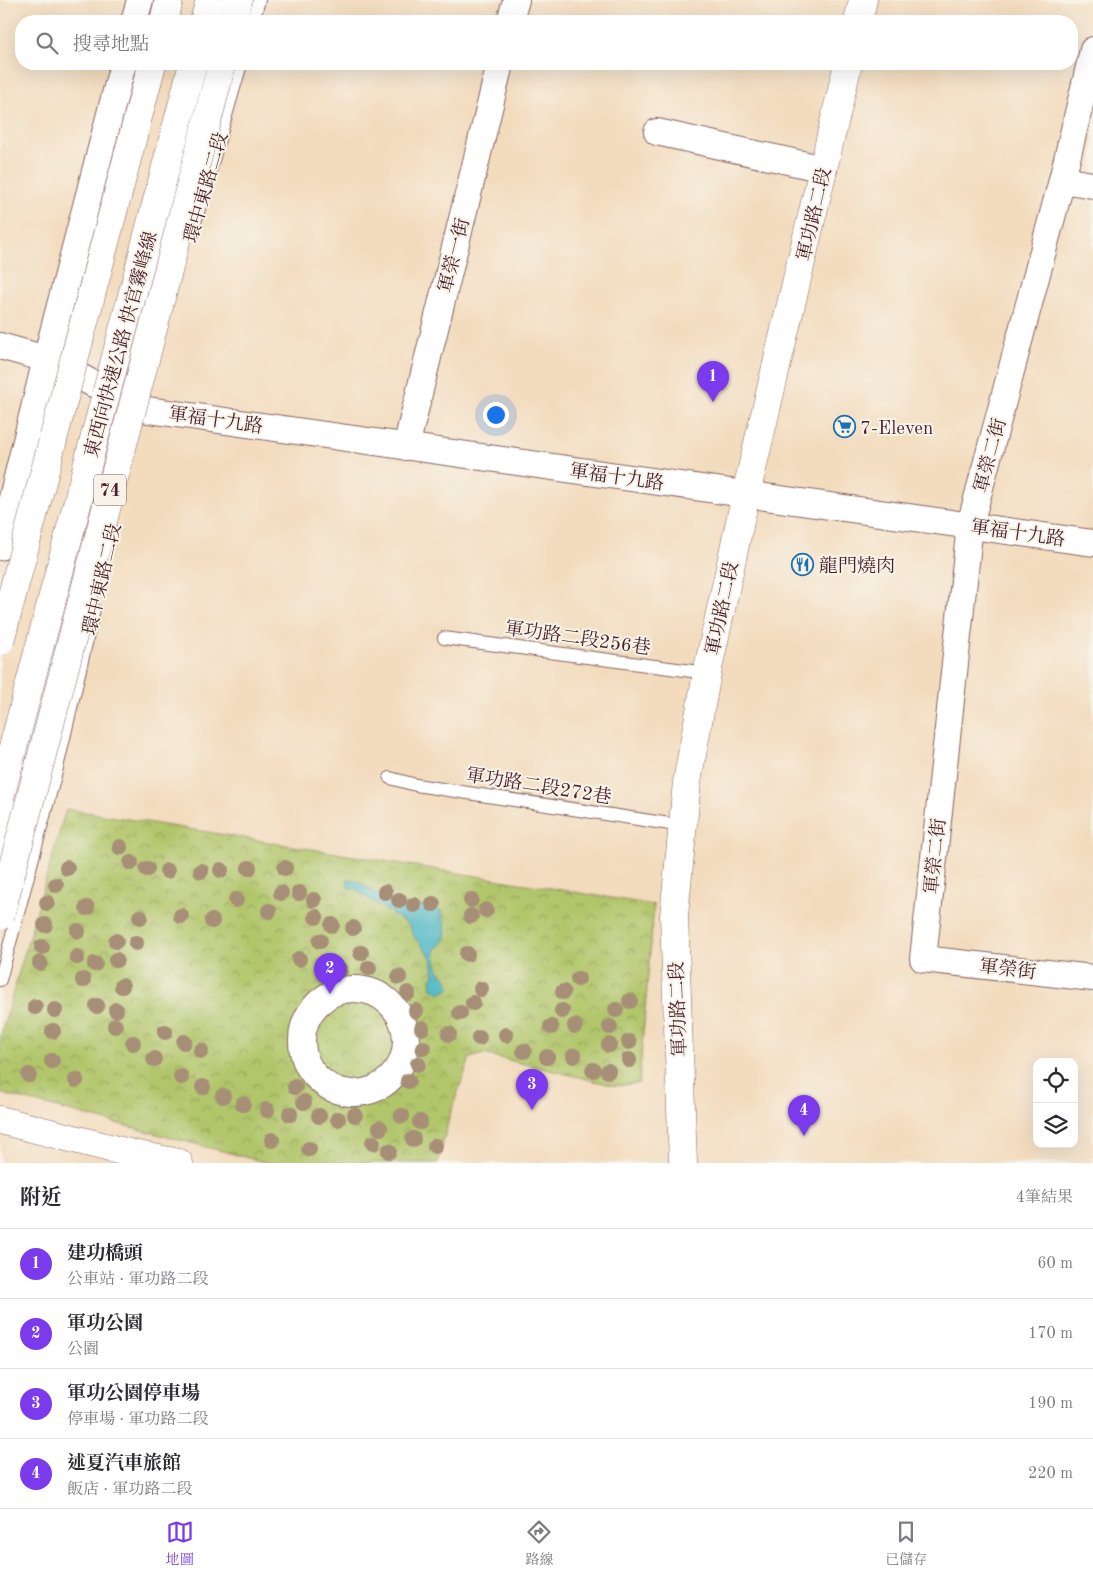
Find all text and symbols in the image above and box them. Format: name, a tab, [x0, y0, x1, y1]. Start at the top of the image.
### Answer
search box	[15, 15, 1078, 70]
icon: search	[33, 29, 61, 57]
text: 搜尋地點	[73, 36, 149, 55]
street label: 環中東路二段	[180, 129, 232, 245]
street label: 軍功路二段	[793, 165, 835, 263]
street label: 軍榮一街	[434, 216, 474, 295]
street label: 東西向快速公路 快官霧峰線	[80, 229, 162, 460]
pin: 1	[697, 361, 729, 402]
street label: 軍福十九路	[167, 402, 264, 437]
your location	[483, 402, 509, 428]
supermarket icon: 7-Eleven	[832, 415, 856, 439]
street label: 軍榮二街	[970, 416, 1010, 495]
place label: 7-Eleven	[860, 420, 933, 439]
street label: 軍福十九路	[568, 459, 665, 494]
road number: 74	[94, 474, 126, 506]
street label: 軍福十九路	[969, 515, 1066, 550]
street label: 環中東路二段	[78, 521, 126, 637]
restaurant icon: 龍門燒肉	[791, 553, 815, 577]
place label: 龍門燒肉	[819, 555, 895, 577]
street label: 軍功路二段	[701, 559, 743, 657]
street label: 軍功路二段256巷	[504, 617, 652, 659]
street label: 軍功路二段272巷	[464, 764, 613, 808]
street label: 軍榮二街	[920, 817, 950, 895]
pin: 2	[314, 953, 346, 994]
street label: 軍榮街	[978, 955, 1038, 983]
street label: 軍功路二段	[665, 961, 691, 1057]
map controls	[1033, 1058, 1078, 1148]
button: locate	[1033, 1058, 1078, 1103]
pin: 3	[516, 1069, 548, 1110]
pin: 4	[788, 1095, 820, 1136]
button: layers	[1033, 1103, 1078, 1148]
text: 附近	[20, 1188, 62, 1209]
text: 4筆結果	[1016, 1190, 1073, 1206]
text: 建功橋頭	[67, 1245, 143, 1264]
text: 1	[31, 1256, 41, 1272]
text: 60 m	[1037, 1256, 1073, 1272]
text: 公車站 · 軍功路二段	[67, 1272, 208, 1288]
text: 軍功公園	[67, 1315, 143, 1334]
text: 2	[31, 1326, 41, 1342]
text: 170 m	[1028, 1326, 1073, 1342]
text: 公園	[67, 1342, 99, 1358]
text: 軍功公園停車場	[67, 1385, 200, 1404]
text: 3	[31, 1396, 41, 1412]
text: 190 m	[1028, 1396, 1073, 1412]
text: 停車場 · 軍功路二段	[67, 1412, 208, 1428]
text: 述夏汽車旅館	[67, 1455, 181, 1474]
text: 4	[31, 1466, 41, 1482]
text: 220 m	[1028, 1466, 1073, 1482]
text: 飯店 · 軍功路二段	[67, 1482, 192, 1498]
tab: 地圖	[166, 1518, 194, 1569]
tab: 路線	[525, 1518, 553, 1569]
tab: 已儲存	[885, 1518, 927, 1569]

